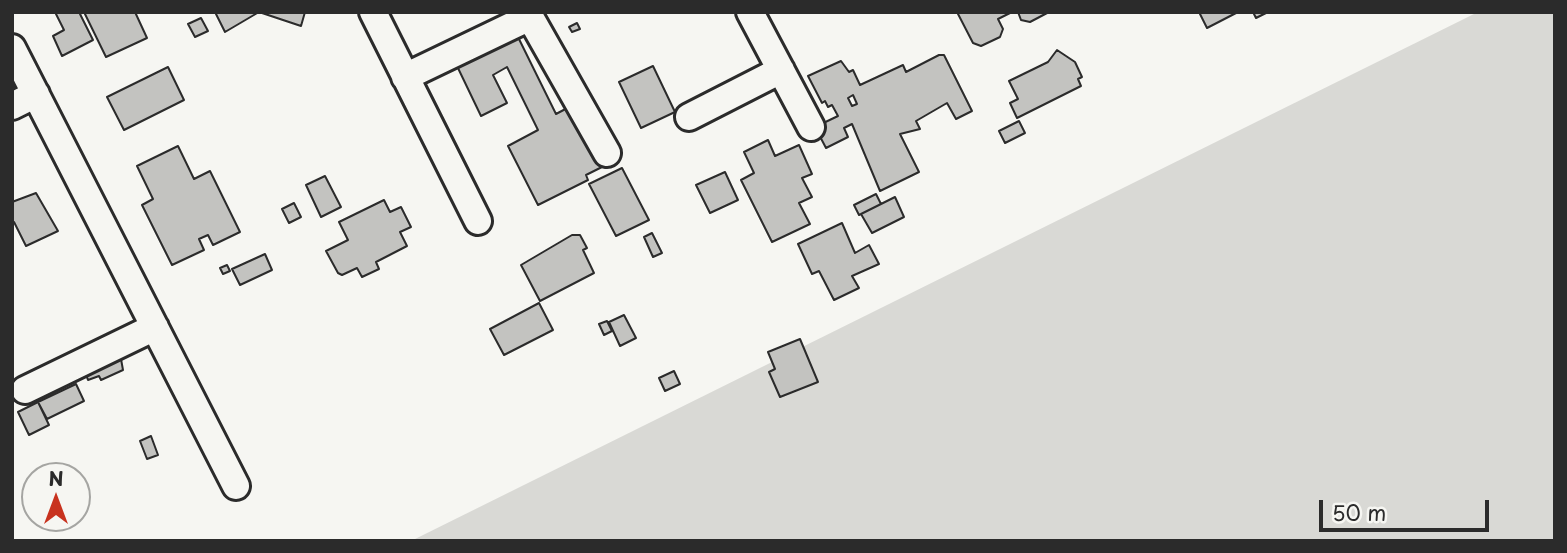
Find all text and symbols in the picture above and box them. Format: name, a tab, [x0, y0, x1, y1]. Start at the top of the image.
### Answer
north arrow	[21, 462, 91, 532]
text: N	[48, 464, 64, 492]
scale bar	[1322, 486, 1492, 530]
text: 50 m	[1332, 496, 1386, 528]

